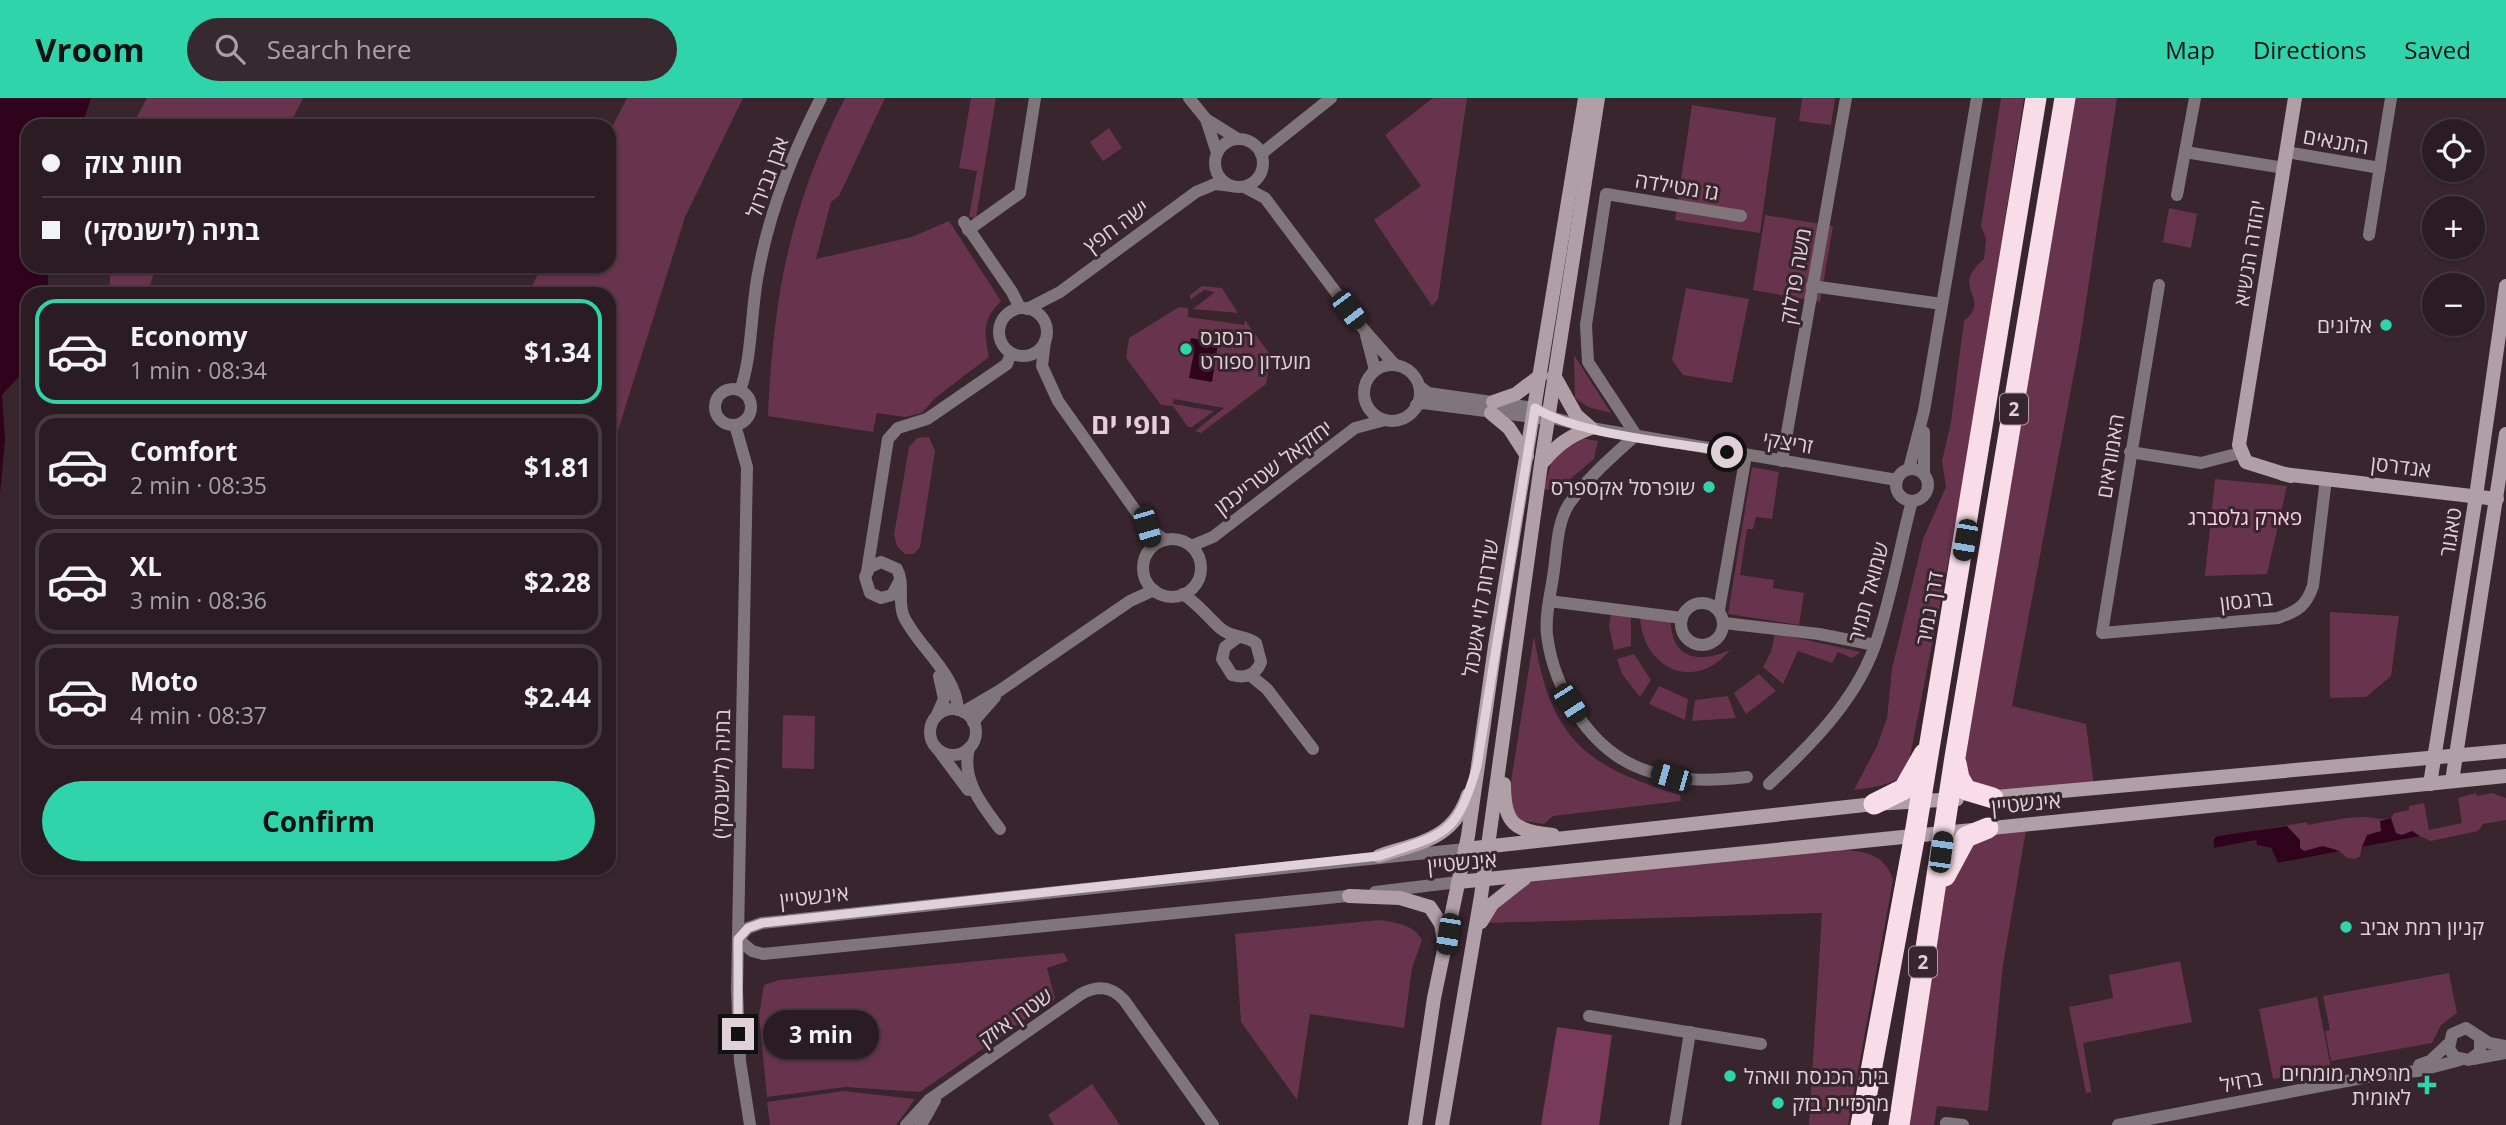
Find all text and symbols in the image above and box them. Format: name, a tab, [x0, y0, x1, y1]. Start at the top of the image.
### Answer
search box	[187, 18, 677, 81]
text: Vroom	[35, 27, 145, 72]
icon: search	[211, 30, 249, 68]
text: Search here	[267, 31, 412, 67]
text: Map	[2165, 33, 2215, 66]
text: Directions	[2253, 33, 2366, 66]
text: Saved	[2404, 33, 2471, 66]
map controls	[2422, 119, 2485, 336]
button: locate	[2422, 119, 2485, 182]
street label: התנאים	[2301, 121, 2371, 161]
street label: אבן גבירול	[739, 132, 795, 222]
text: חוות צוק	[84, 145, 183, 181]
street label: גז מטילדה	[1633, 166, 1721, 206]
street label: ישה חפץ	[1078, 193, 1154, 259]
button: +	[2422, 196, 2485, 259]
street label: יהודה הנשיא	[2227, 198, 2271, 308]
text: בתיה (לישנסקי)	[84, 212, 260, 248]
street label: משה פרלוק	[1773, 226, 1817, 326]
button: −	[2422, 273, 2485, 336]
car	[1328, 287, 1371, 333]
place label: אלונים	[2317, 311, 2372, 339]
marker: אלונים	[2378, 317, 2394, 333]
text: Economy	[130, 318, 248, 354]
icon: car	[46, 320, 109, 383]
place label: רנסנס מועדון ספורט	[1200, 323, 1311, 375]
text: $1.34	[524, 334, 591, 370]
marker: רנסנס מועדון ספורט	[1178, 341, 1194, 357]
text: 1 min · 08:34	[130, 354, 267, 386]
road number: 2	[2000, 394, 2028, 424]
district label: נופי ים	[1091, 404, 1171, 442]
street label: האמוראים	[2090, 412, 2130, 500]
street label: יחזקאל שטרייכמן	[1208, 413, 1338, 521]
street label: זריצקי	[1761, 424, 1815, 460]
text: Comfort	[130, 433, 237, 469]
icon: car	[46, 435, 109, 498]
route start	[1711, 436, 1743, 468]
street label: אנדרסן	[2369, 448, 2433, 484]
text: $1.81	[524, 449, 591, 485]
text: 2 min · 08:35	[130, 469, 267, 501]
place label: שופרסל אקספרס	[1551, 473, 1695, 501]
marker: שופרסל אקספרס	[1701, 479, 1717, 495]
park label: פארק גלסברג	[2188, 503, 2302, 531]
car	[1132, 504, 1163, 550]
street label: טאגור	[2432, 505, 2468, 559]
car	[1952, 517, 1979, 563]
street label: שדרות לוי אשכול	[1455, 537, 1505, 679]
street label: שמואל תמיר	[1841, 538, 1895, 645]
text: XL	[130, 548, 162, 584]
icon: car	[46, 550, 109, 613]
text: $2.28	[524, 564, 591, 600]
street label: דרך נמיר	[1909, 568, 1949, 647]
street label: ברגסון	[2218, 583, 2274, 617]
text: 3 min · 08:36	[130, 584, 267, 616]
text: Moto	[130, 663, 198, 699]
icon: car	[46, 665, 109, 728]
text: $2.44	[524, 679, 591, 715]
car	[1550, 680, 1591, 726]
text: 4 min · 08:37	[130, 699, 267, 731]
street label: בתיה (לישנסקי)	[706, 709, 736, 839]
car	[1648, 761, 1695, 793]
button: Confirm	[42, 781, 595, 861]
street label: אינשטיין	[1990, 786, 2062, 820]
car	[1928, 830, 1955, 874]
street label: אינשטיין	[1426, 845, 1498, 879]
street label: אינשטיין	[778, 878, 850, 914]
car	[1435, 912, 1462, 956]
place label: קניון רמת אביב	[2360, 913, 2484, 941]
marker: קניון רמת אביב	[2338, 919, 2354, 935]
road number: 2	[1909, 946, 1937, 978]
street label: שטרן איזק	[972, 981, 1058, 1053]
callout: 3 min	[762, 1010, 878, 1058]
route end	[722, 1018, 754, 1050]
text: 3 min	[789, 1018, 853, 1050]
place label: מרפאת מומחים לאומית	[2281, 1059, 2411, 1111]
place label: בית הכנסת וואהל	[1744, 1062, 1889, 1090]
street label: ברזיל	[2218, 1063, 2264, 1099]
marker: בית הכנסת וואהל	[1722, 1068, 1738, 1084]
marker: מרפאת מומחים לאומית	[2417, 1075, 2437, 1095]
place label: מרכזיית בזק	[1792, 1089, 1889, 1117]
marker: מרכזיית בזק	[1770, 1095, 1786, 1111]

